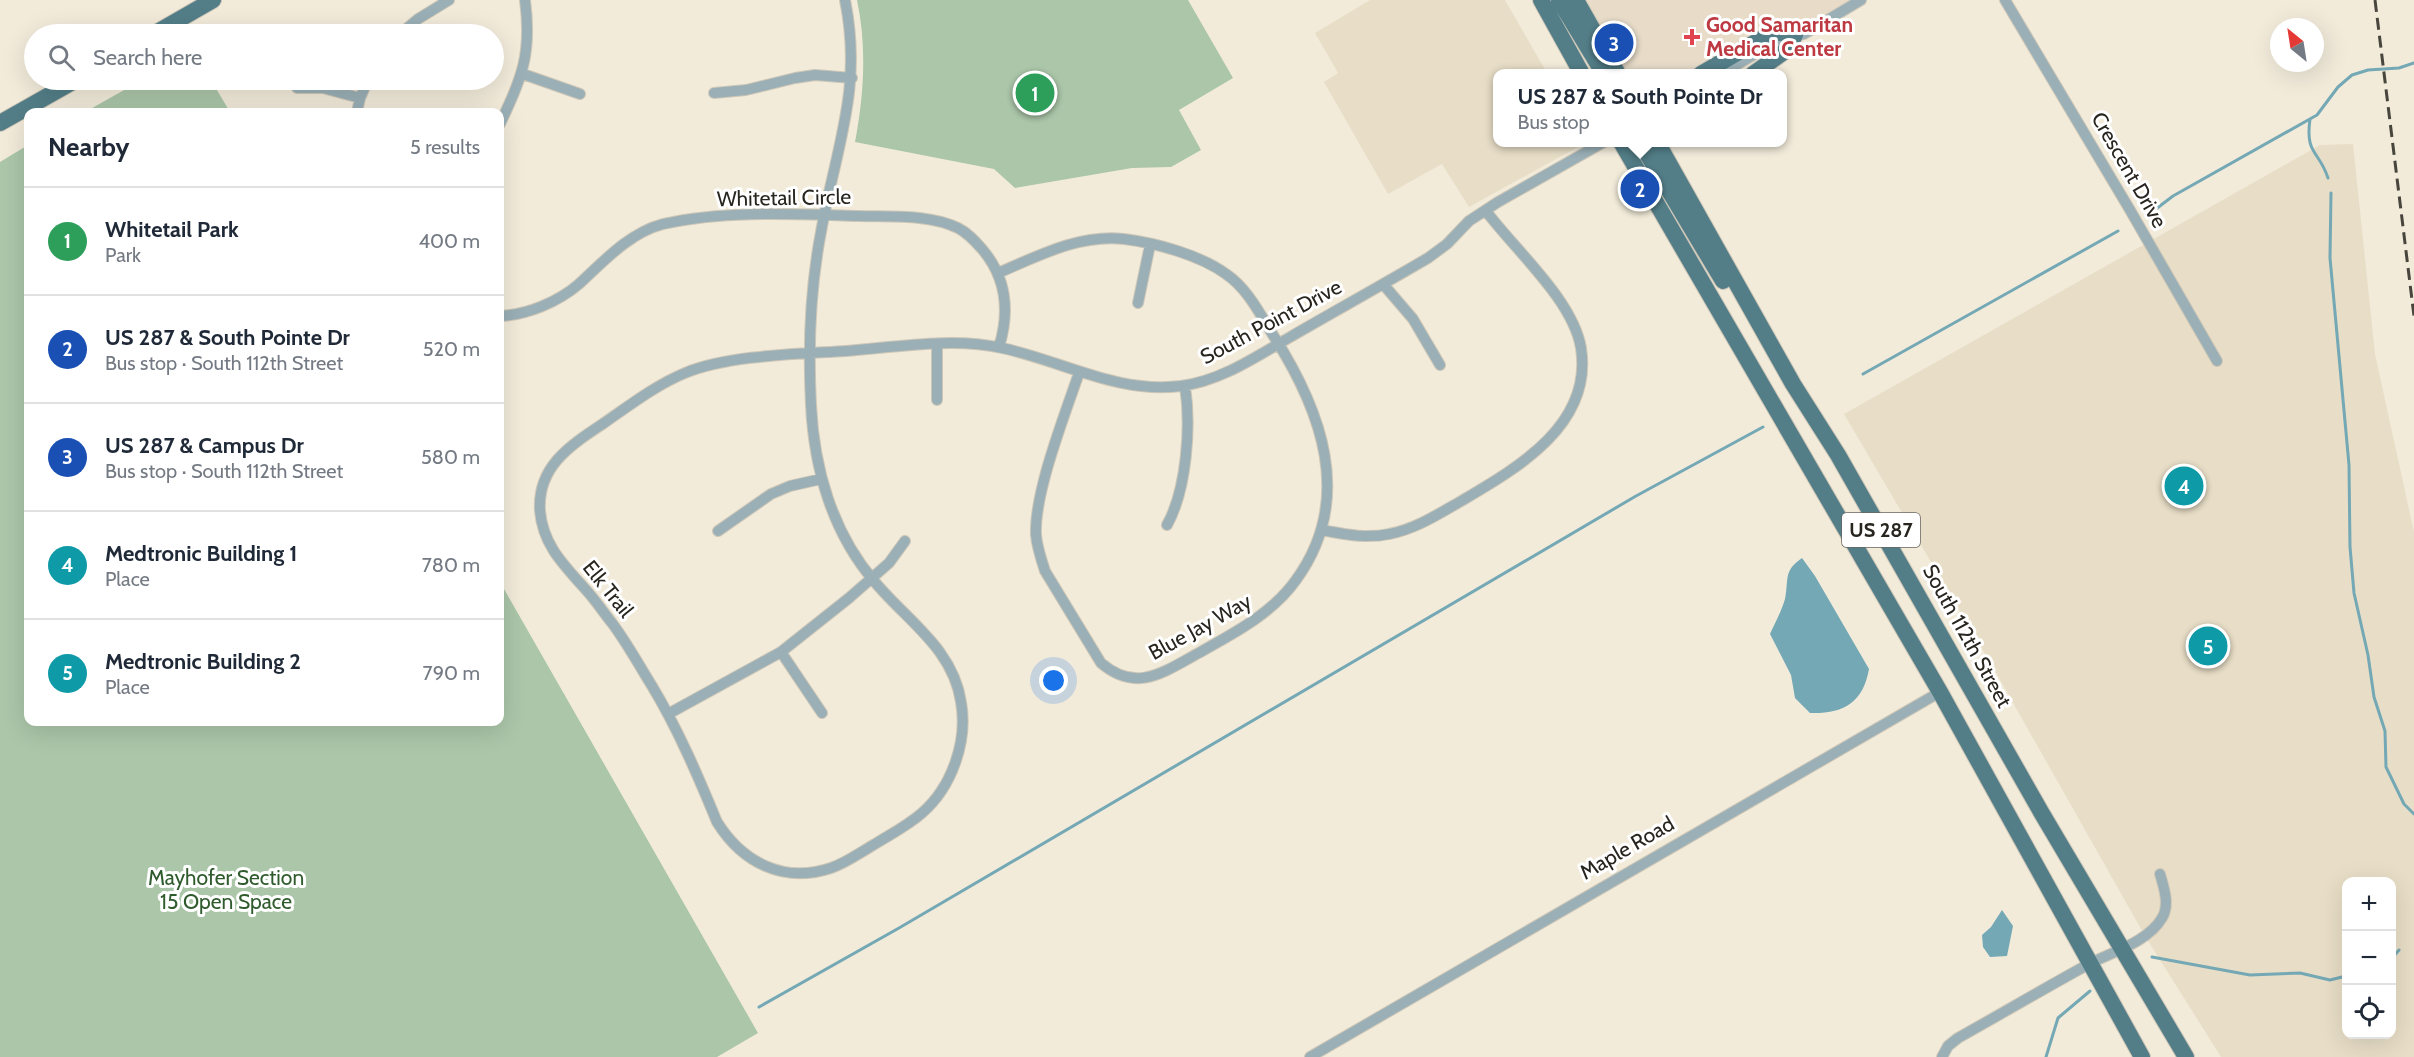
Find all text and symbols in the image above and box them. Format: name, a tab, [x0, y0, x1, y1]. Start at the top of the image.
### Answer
place label: Good Samaritan Medical Center	[1706, 12, 1853, 61]
north arrow	[2270, 18, 2324, 72]
pin: 3	[1594, 20, 1634, 66]
search box	[24, 24, 504, 90]
marker: Good Samaritan Medical Center	[1683, 28, 1701, 46]
icon: search	[45, 41, 78, 74]
text: Search here	[93, 44, 202, 71]
popup	[1493, 69, 1787, 147]
pin: 1	[1016, 70, 1054, 116]
text: US 287 & South Pointe Dr	[1518, 83, 1762, 110]
street label: Crescent Drive	[2086, 108, 2173, 232]
text: Bus stop	[1518, 110, 1590, 134]
text: Nearby	[48, 131, 129, 163]
text: 5 results	[410, 135, 480, 159]
pin: 2	[1620, 166, 1660, 212]
street label: Whitetail Circle	[717, 184, 852, 211]
text: Whitetail Park	[105, 216, 239, 243]
text: 1	[64, 229, 71, 253]
text: 400 m	[418, 229, 480, 253]
text: Park	[105, 243, 141, 267]
street label: South Point Drive	[1196, 274, 1346, 369]
text: US 287 & South Pointe Dr	[105, 324, 350, 351]
text: 2	[62, 337, 73, 361]
text: 520 m	[423, 337, 480, 361]
text: Bus stop · South 112th Street	[105, 351, 343, 375]
text: US 287 & Campus Dr	[105, 432, 304, 459]
text: 3	[62, 445, 73, 469]
text: 580 m	[421, 445, 480, 469]
text: Bus stop · South 112th Street	[105, 459, 343, 483]
pin: 4	[2164, 464, 2204, 508]
road number: US 287	[1842, 513, 1920, 547]
text: Medtronic Building 1	[105, 540, 297, 567]
text: 4	[61, 553, 74, 577]
text: 780 m	[422, 553, 480, 577]
street label: Elk Trail	[578, 555, 639, 622]
street label: South 112th Street	[1918, 560, 2017, 712]
text: Place	[105, 567, 150, 591]
street label: Blue Jay Way	[1144, 588, 1256, 665]
pin: 5	[2188, 624, 2228, 668]
text: Medtronic Building 2	[105, 648, 301, 675]
text: 5	[62, 661, 73, 685]
text: 790 m	[423, 661, 480, 685]
your location	[1039, 666, 1068, 695]
text: Place	[105, 675, 150, 699]
street label: Maple Road	[1575, 811, 1678, 885]
park label: Mayhofer Section 15 Open Space	[148, 865, 304, 914]
map controls	[2342, 877, 2396, 1039]
button: +	[2342, 877, 2396, 931]
button: −	[2342, 931, 2396, 985]
button: locate	[2342, 985, 2396, 1039]

